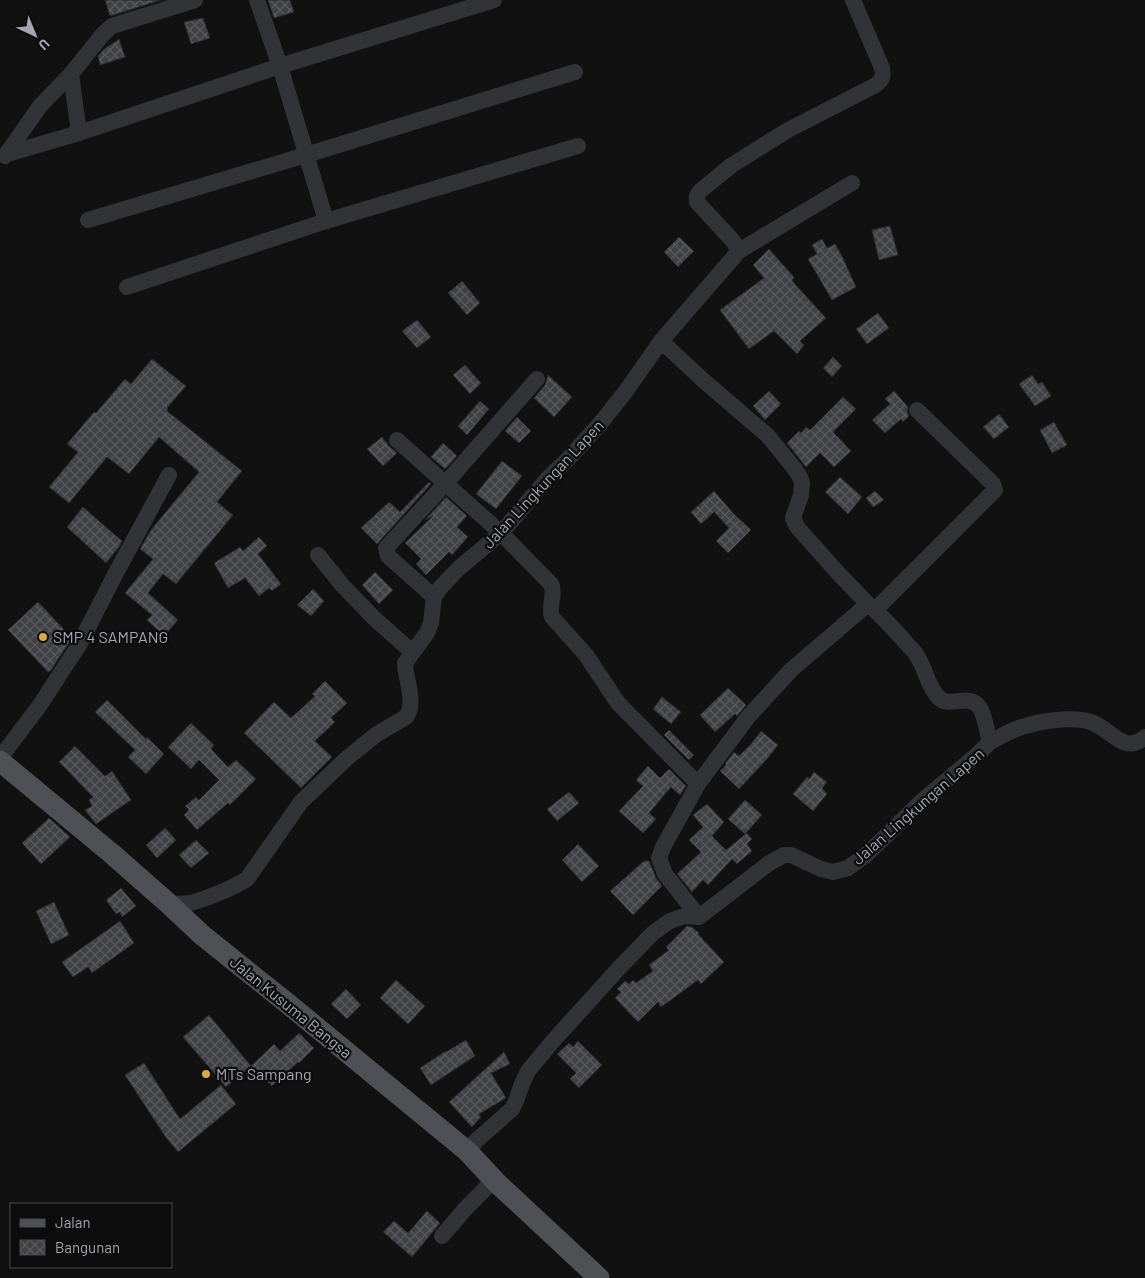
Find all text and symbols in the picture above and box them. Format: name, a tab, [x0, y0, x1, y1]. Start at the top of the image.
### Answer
north arrow	[10, 10, 60, 60]
text: U	[35, 36, 53, 54]
street label: Jalan Lingkungan Lapen	[478, 416, 607, 552]
place label: SMP 4 SAMPANG	[53, 627, 168, 646]
marker: SMP 4 SAMPANG	[37, 631, 49, 643]
street label: Jalan Lingkungan Lapen	[848, 743, 987, 868]
street label: Jalan Kusuma Bangsa	[227, 952, 356, 1062]
place label: MTs Sampang	[216, 1064, 312, 1083]
marker: MTs Sampang	[200, 1068, 212, 1080]
legend	[10, 1203, 172, 1268]
text: Jalan	[55, 1213, 91, 1231]
text: Bangunan	[55, 1238, 120, 1256]

